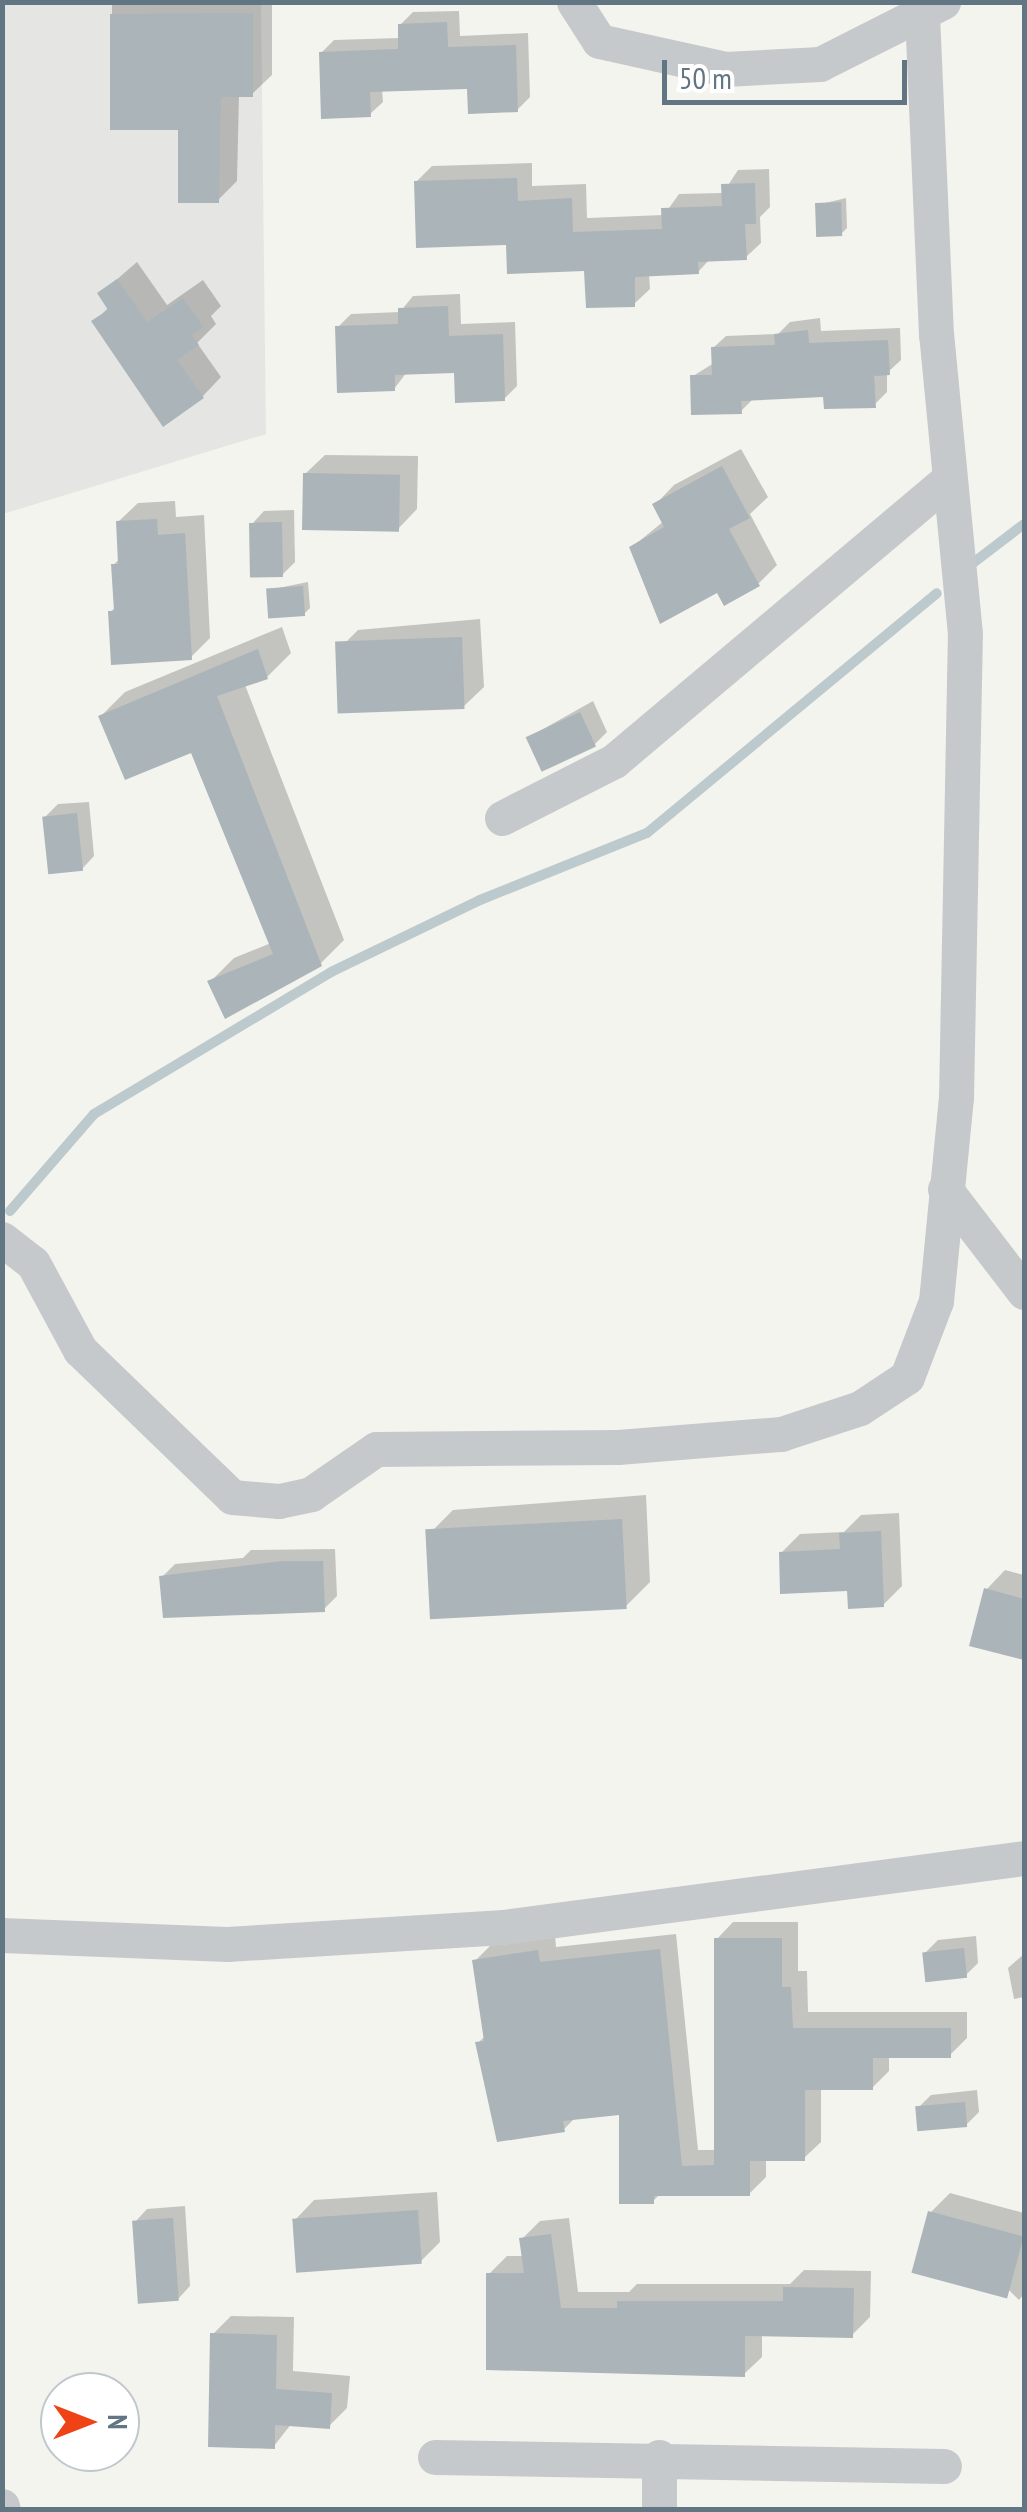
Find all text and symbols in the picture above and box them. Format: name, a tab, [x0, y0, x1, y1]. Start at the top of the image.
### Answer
scale bar	[667, 40, 912, 102]
text: 50 m	[679, 58, 732, 97]
north arrow	[40, 2372, 140, 2472]
text: N	[100, 2414, 137, 2430]

